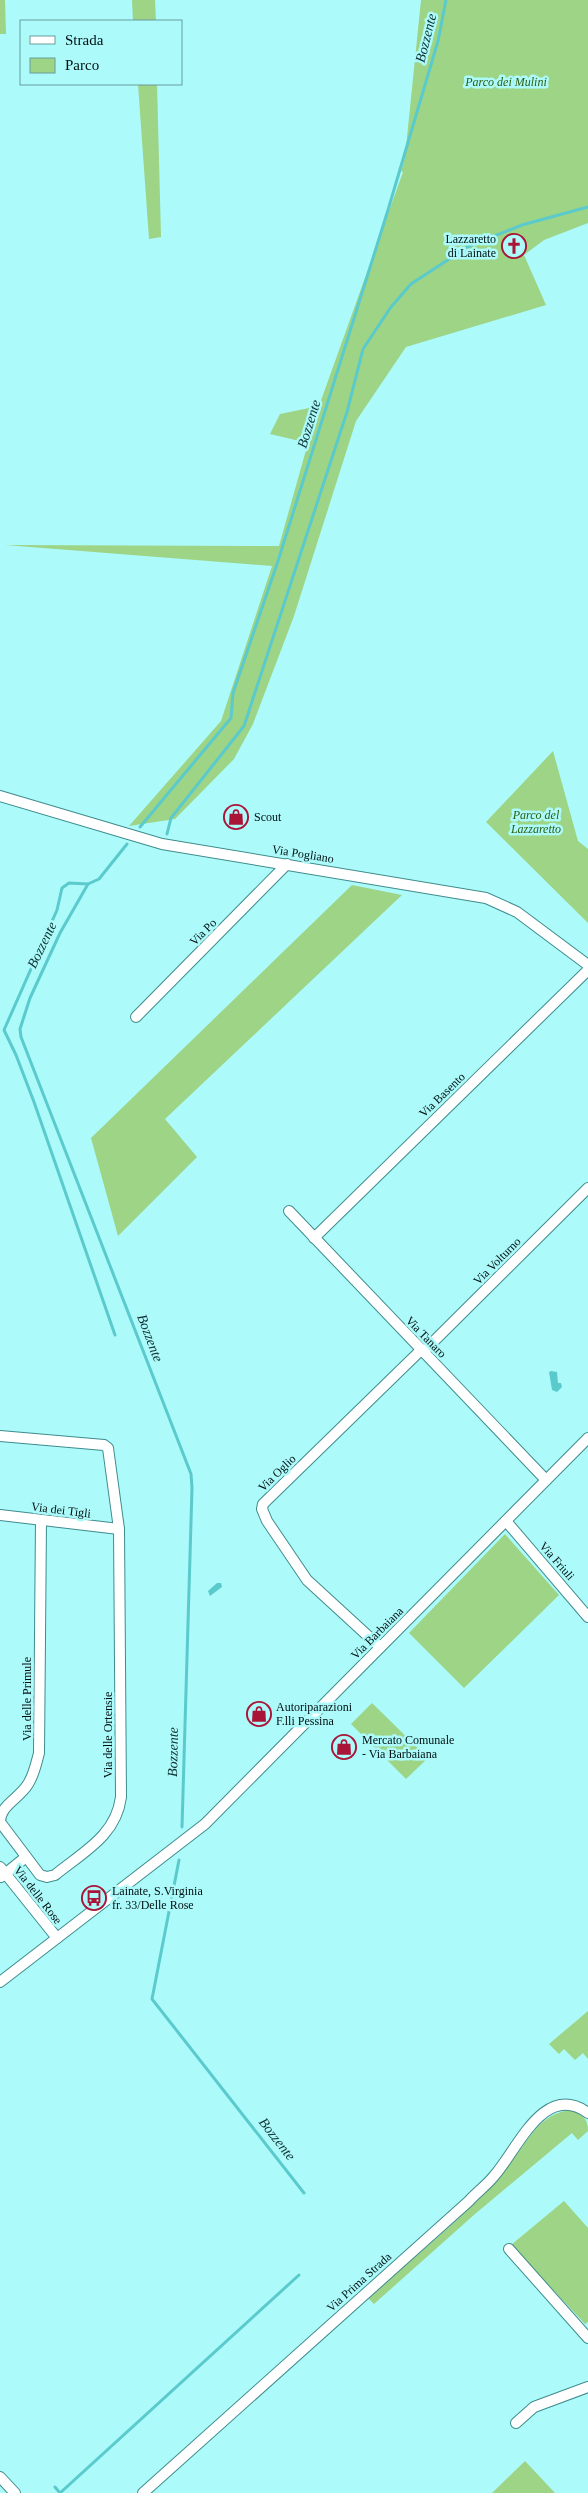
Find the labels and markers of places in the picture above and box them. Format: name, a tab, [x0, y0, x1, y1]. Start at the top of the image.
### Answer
place label: Lazzaretto di Lainate	[445, 232, 496, 260]
church icon: Lazzaretto di Lainate	[501, 233, 527, 259]
shop icon: Scout	[223, 804, 249, 830]
place label: Scout	[254, 810, 282, 824]
place label: Autoriparazioni F.lli Pessina	[276, 1700, 353, 1728]
shop icon: Autoriparazioni F.lli Pessina	[246, 1701, 272, 1727]
place label: Mercato Comunale - Via Barbaiana	[362, 1733, 454, 1761]
shop icon: Mercato Comunale - Via Barbaiana	[331, 1734, 357, 1760]
place label: Lainate, S.Virginia fr. 33/Delle Rose	[112, 1884, 203, 1912]
bus stop icon: Lainate, S.Virginia fr. 33/Delle Rose	[81, 1885, 107, 1911]

